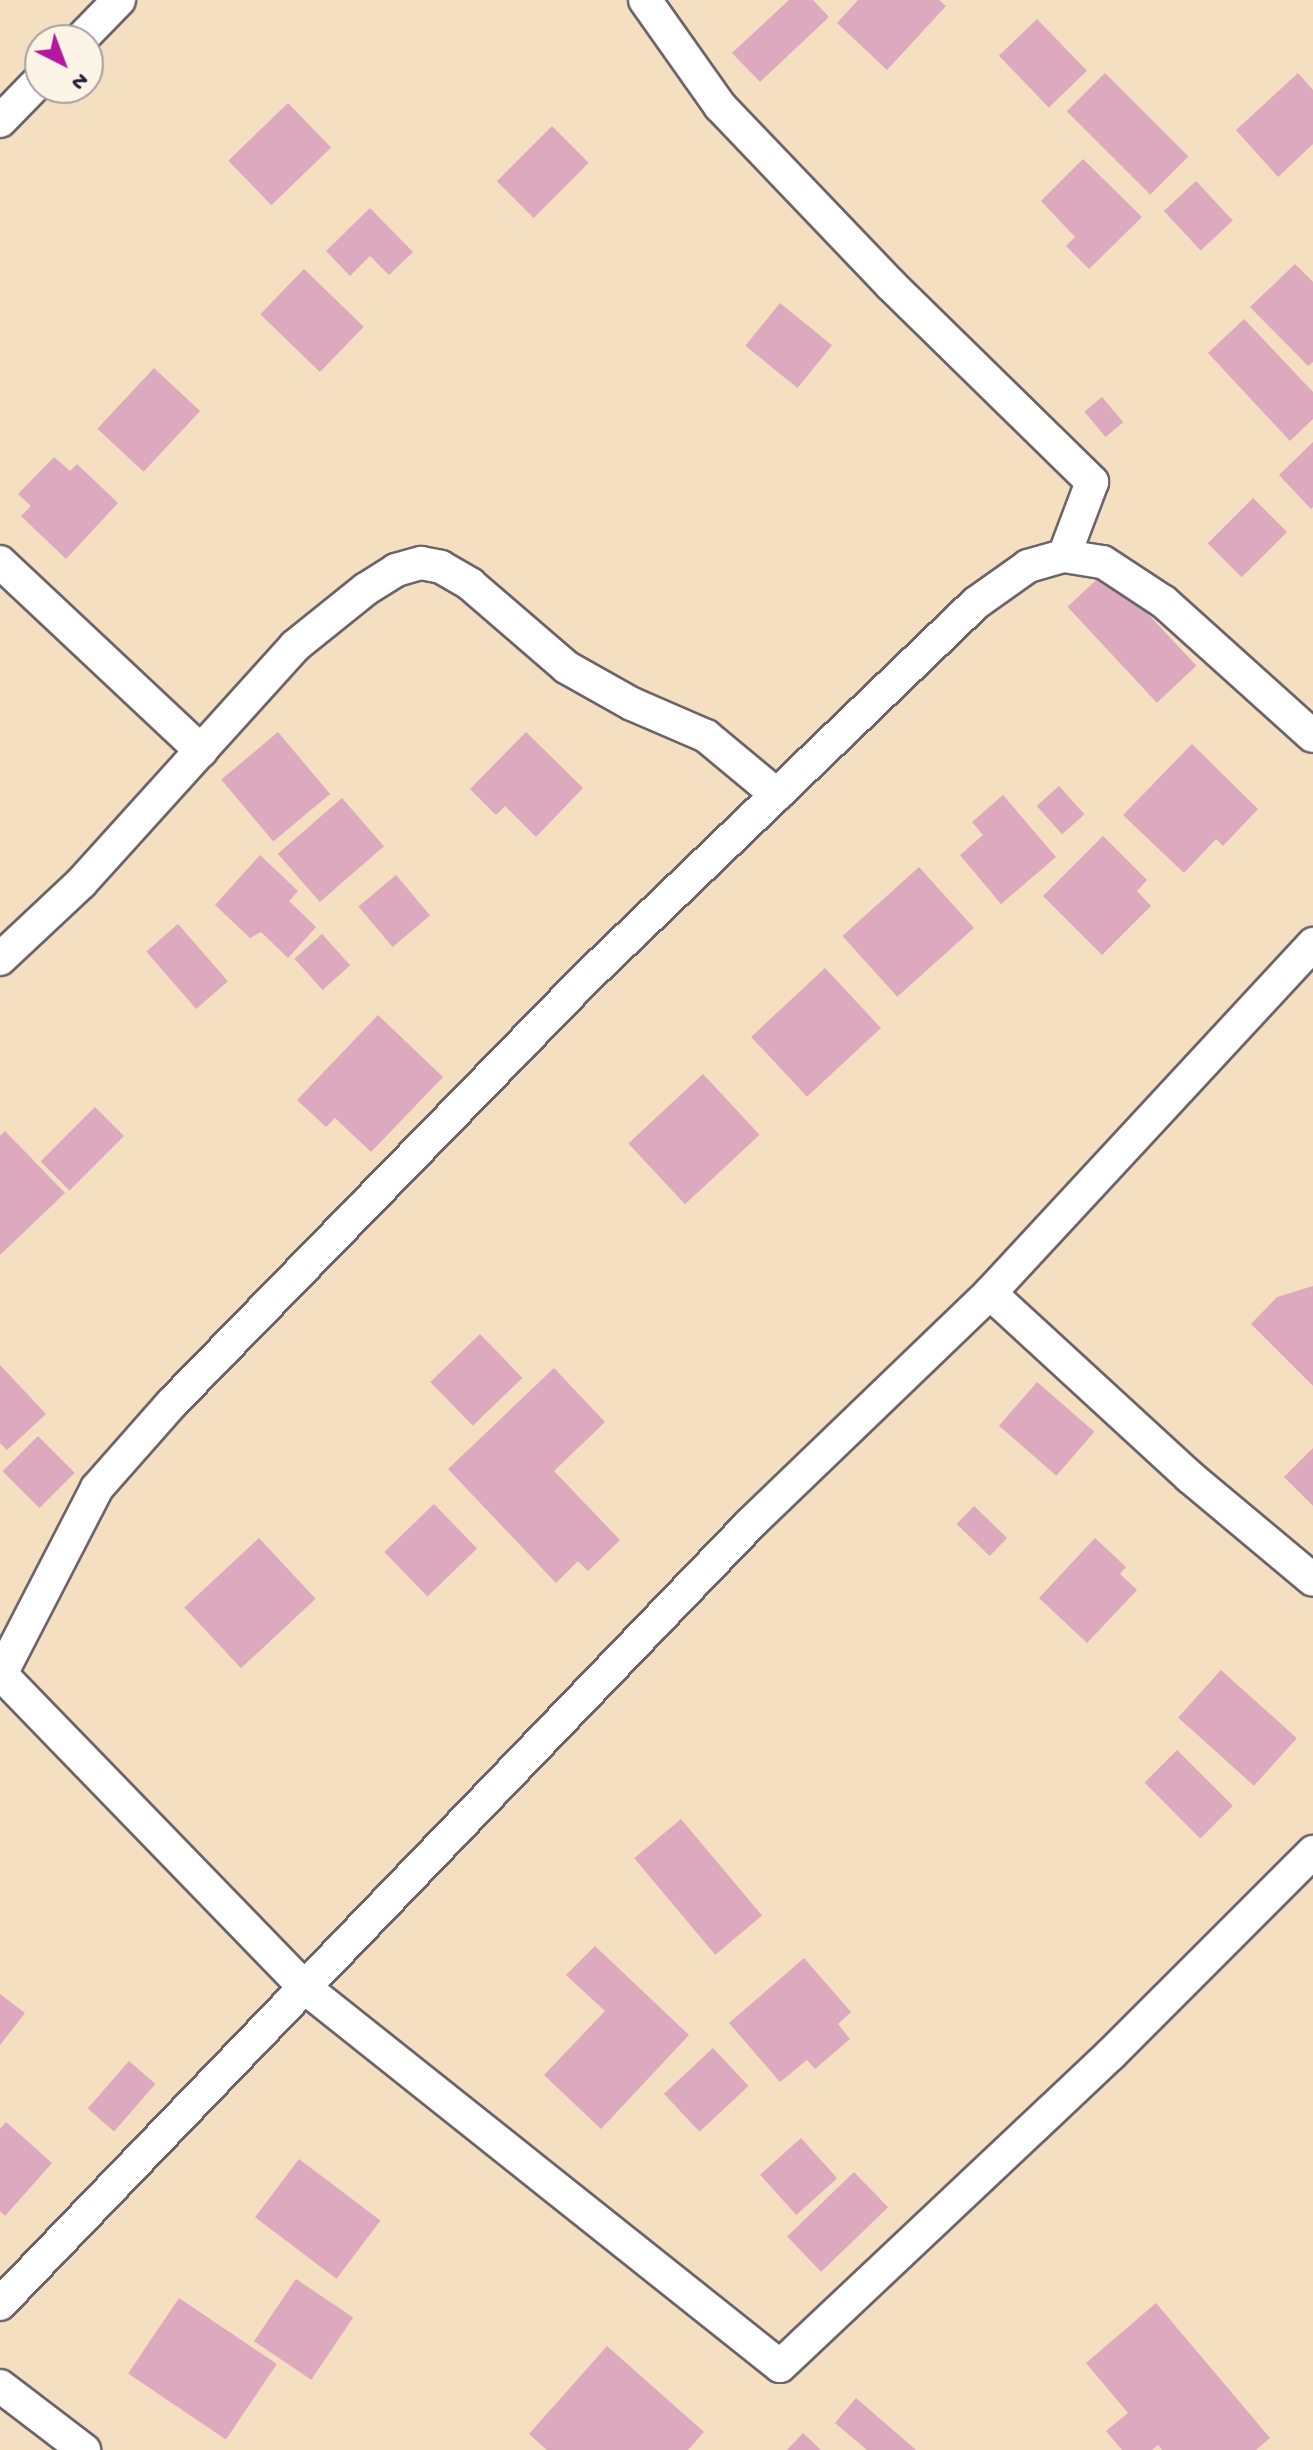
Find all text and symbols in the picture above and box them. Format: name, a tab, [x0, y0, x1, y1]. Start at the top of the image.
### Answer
north arrow	[24, 24, 104, 104]
text: N	[65, 66, 93, 95]

